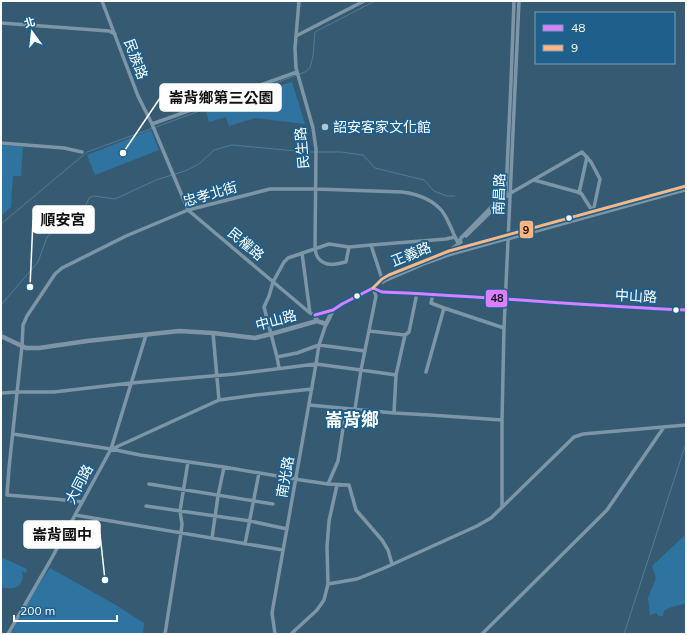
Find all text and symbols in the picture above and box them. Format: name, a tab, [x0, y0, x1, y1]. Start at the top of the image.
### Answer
north arrow	[12, 12, 52, 52]
legend	[535, 12, 675, 64]
text: 北	[22, 14, 37, 31]
text: 48	[571, 20, 585, 35]
street label: 民族路	[120, 36, 152, 82]
text: 9	[571, 40, 578, 55]
callout: 崙背鄉第三公園	[160, 84, 281, 111]
text: 崙背鄉第三公園	[168, 88, 274, 107]
place label: 詔安客家文化館	[333, 118, 431, 136]
marker: 詔安客家文化館	[320, 122, 330, 132]
street label: 民生路	[291, 126, 313, 170]
street label: 南昌路	[489, 173, 509, 215]
street label: 忠孝北街	[181, 178, 239, 210]
callout: 順安宮	[33, 206, 94, 233]
text: 順安宮	[40, 210, 86, 229]
unlabelled marker	[564, 213, 574, 223]
line badge: 9	[519, 220, 534, 239]
text: 9	[523, 223, 530, 237]
street label: 民權路	[224, 224, 268, 264]
street label: 正義路	[388, 238, 434, 270]
street label: 中山路	[615, 286, 657, 306]
line badge: 48	[485, 289, 508, 308]
unlabelled marker	[352, 291, 362, 301]
text: 48	[490, 291, 504, 305]
unlabelled marker	[671, 305, 681, 315]
street label: 中山路	[253, 306, 299, 334]
district label: 崙背鄉	[325, 408, 379, 431]
street label: 南光路	[272, 455, 298, 499]
street label: 大同路	[61, 461, 97, 507]
callout: 崙背國中	[24, 521, 100, 548]
text: 崙背國中	[32, 525, 92, 544]
scale bar	[14, 597, 117, 623]
text: 200 m	[20, 603, 55, 618]

